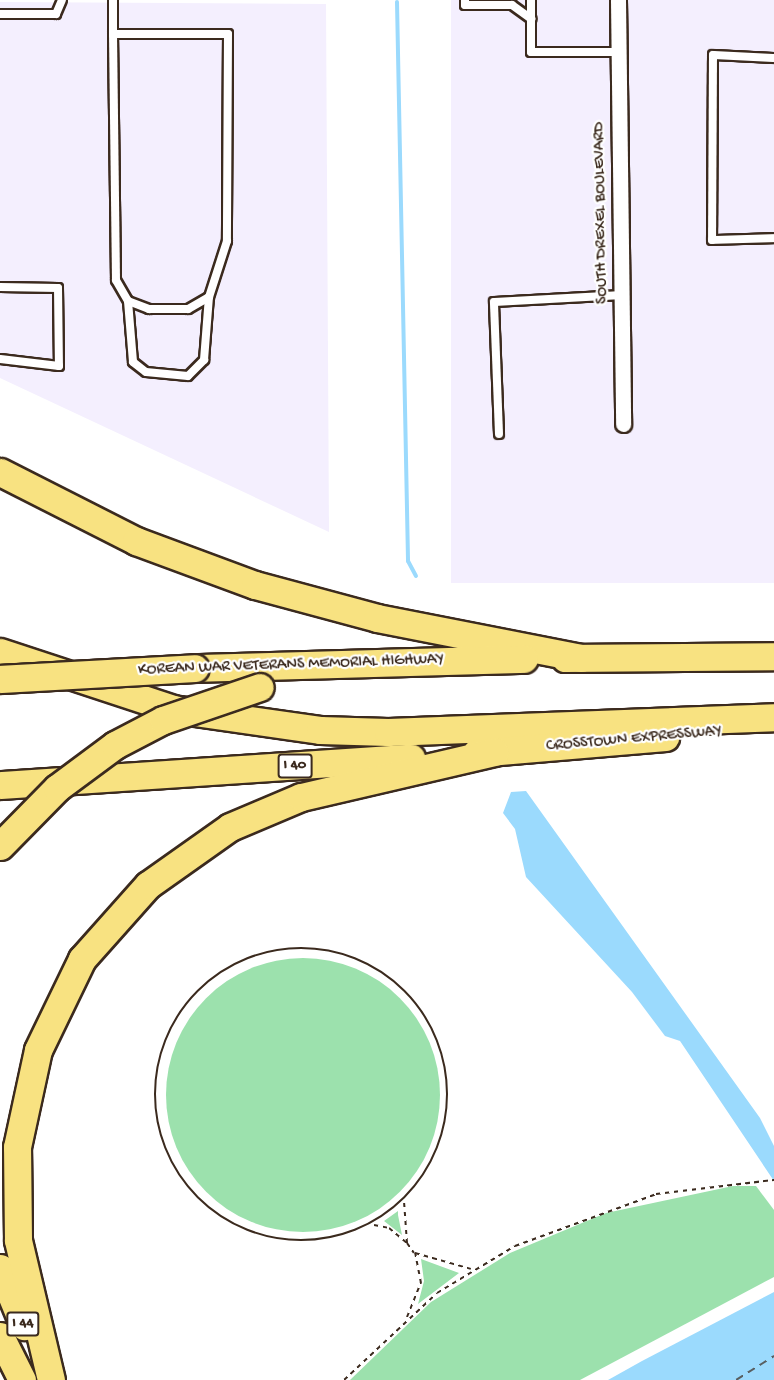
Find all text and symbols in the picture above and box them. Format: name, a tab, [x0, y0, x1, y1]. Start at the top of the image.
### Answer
street label: SOUTH DREXEL BOULEVARD	[591, 122, 613, 304]
street label: KOREAN WAR VETERANS MEMORIAL HIGHWAY	[138, 651, 444, 681]
street label: CROSSTOWN EXPRESSWAY	[545, 723, 723, 757]
road number: I 40	[277, 754, 313, 778]
road number: I 44	[5, 1312, 41, 1336]

